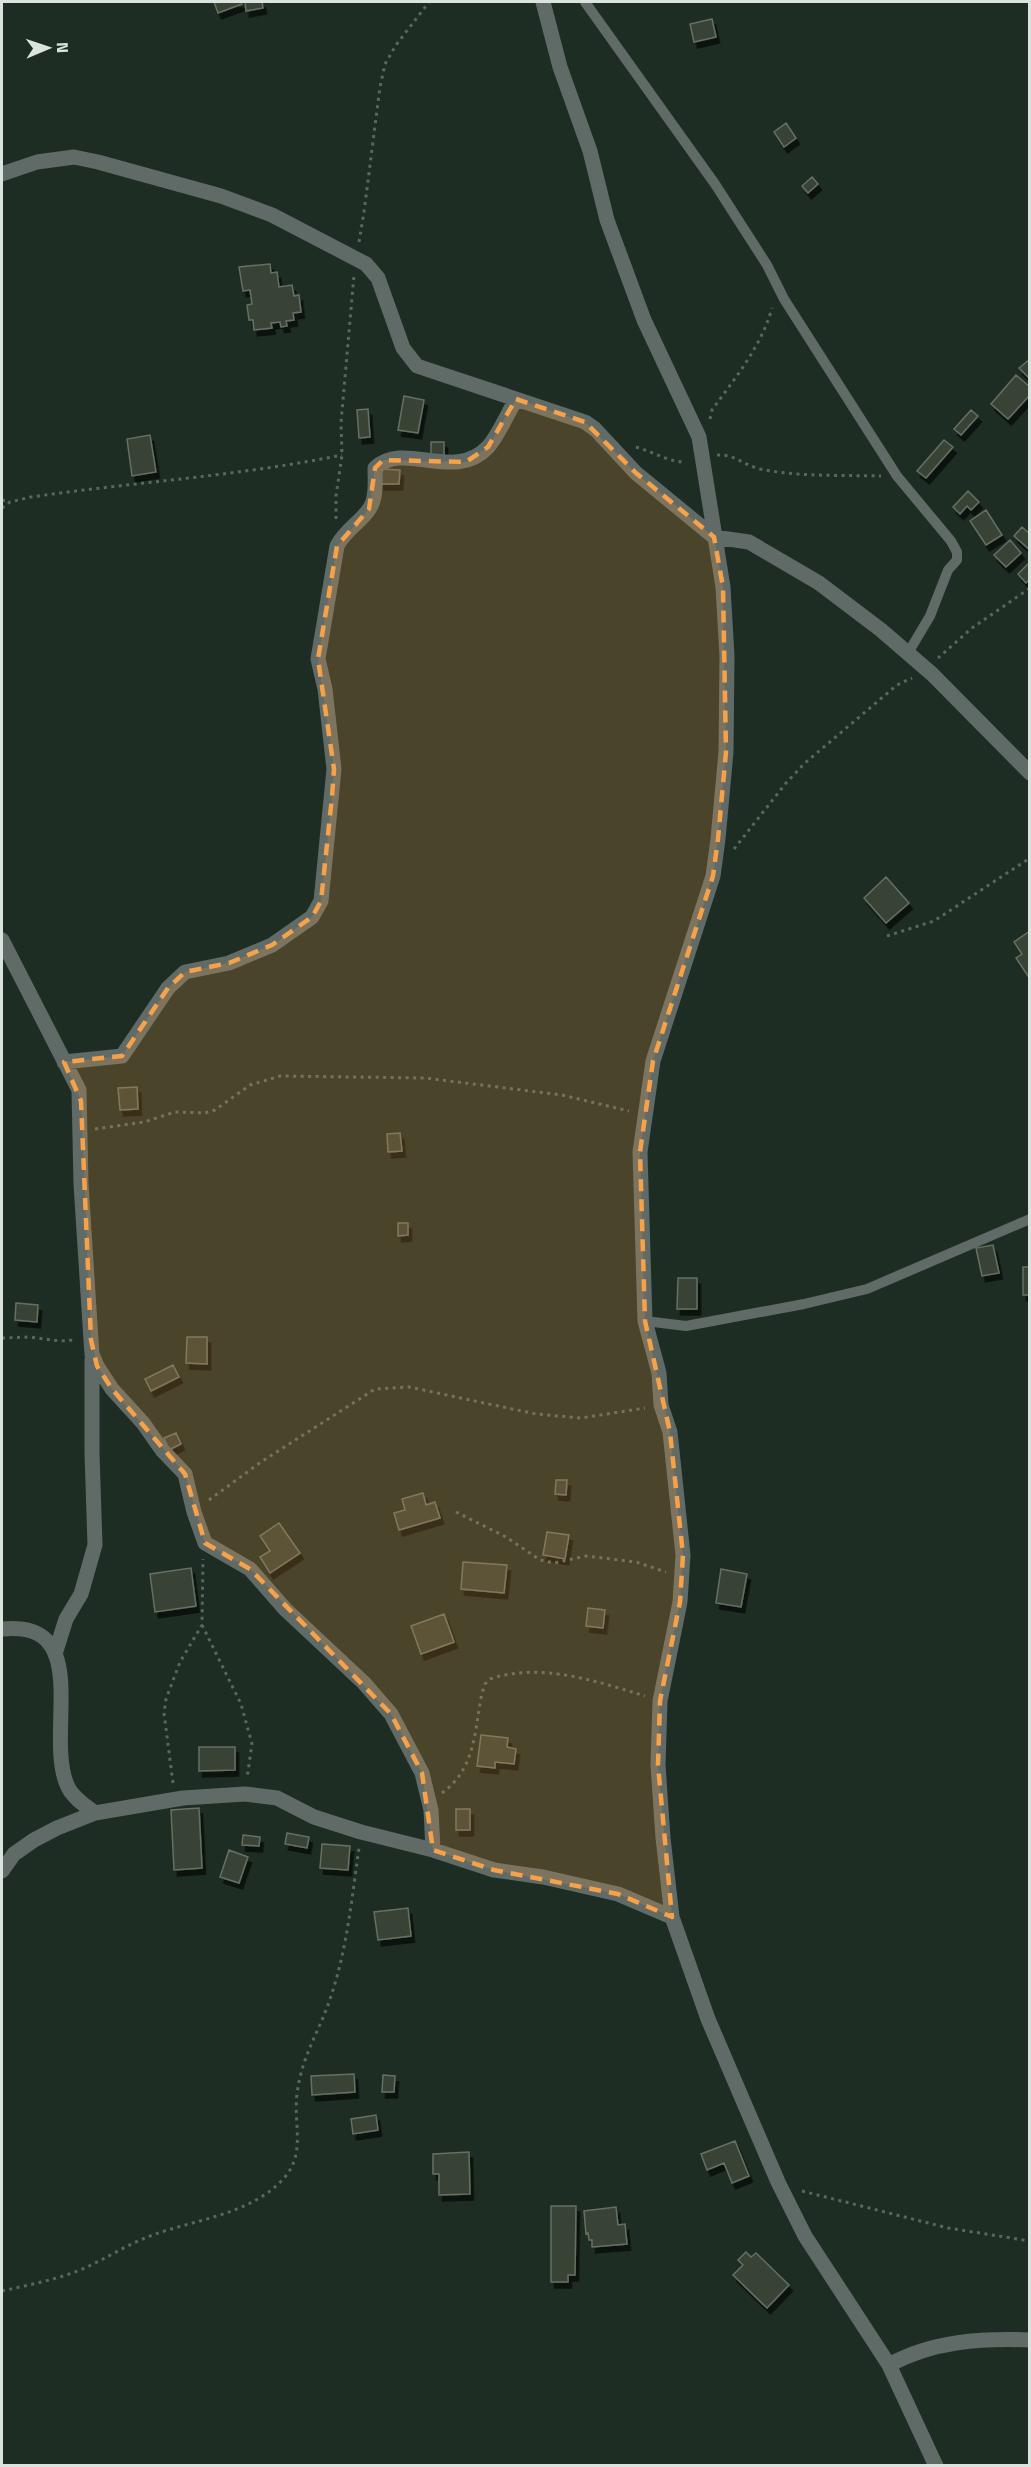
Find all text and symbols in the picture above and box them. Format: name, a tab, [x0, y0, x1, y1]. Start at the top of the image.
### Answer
north arrow	[18, 18, 78, 78]
text: N	[51, 42, 75, 53]

